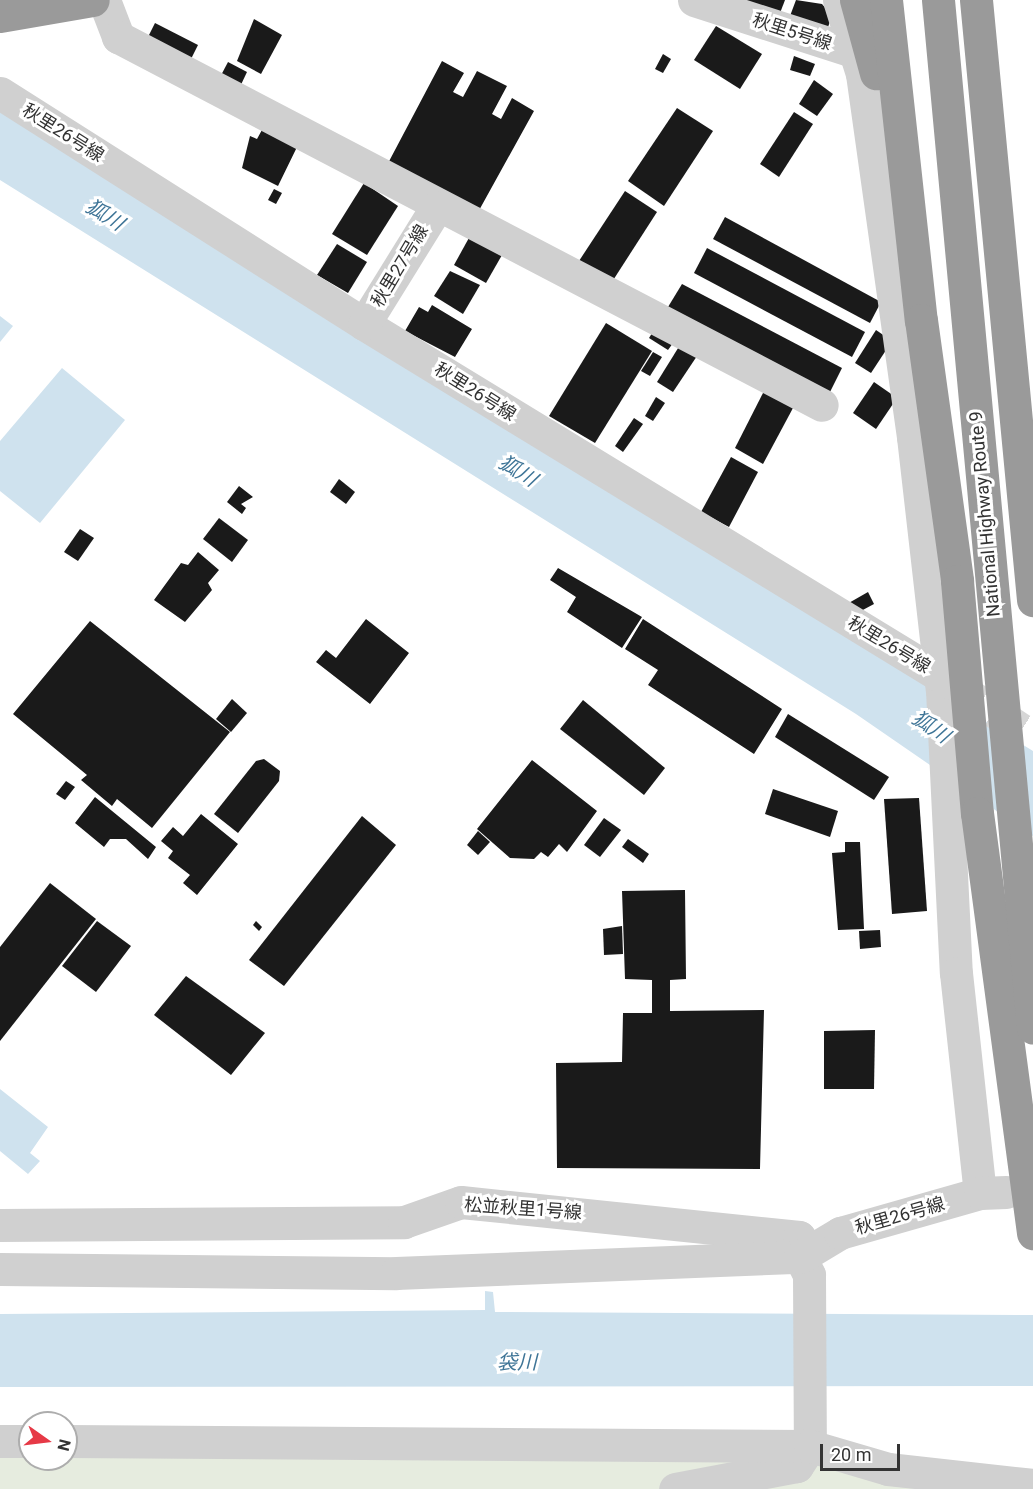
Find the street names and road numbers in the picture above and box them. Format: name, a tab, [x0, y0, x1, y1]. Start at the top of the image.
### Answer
street label: 秋里5号線	[750, 9, 834, 55]
street label: 秋里26号線	[18, 99, 108, 167]
street label: 秋里27号線	[367, 221, 433, 311]
street label: 秋里26号線	[430, 358, 520, 426]
street label: National Highway Route 9	[965, 410, 1005, 618]
street label: 秋里26号線	[844, 612, 934, 678]
street label: 秋里26号線	[853, 1193, 947, 1239]
street label: 松並秋里1号線	[463, 1194, 583, 1224]

